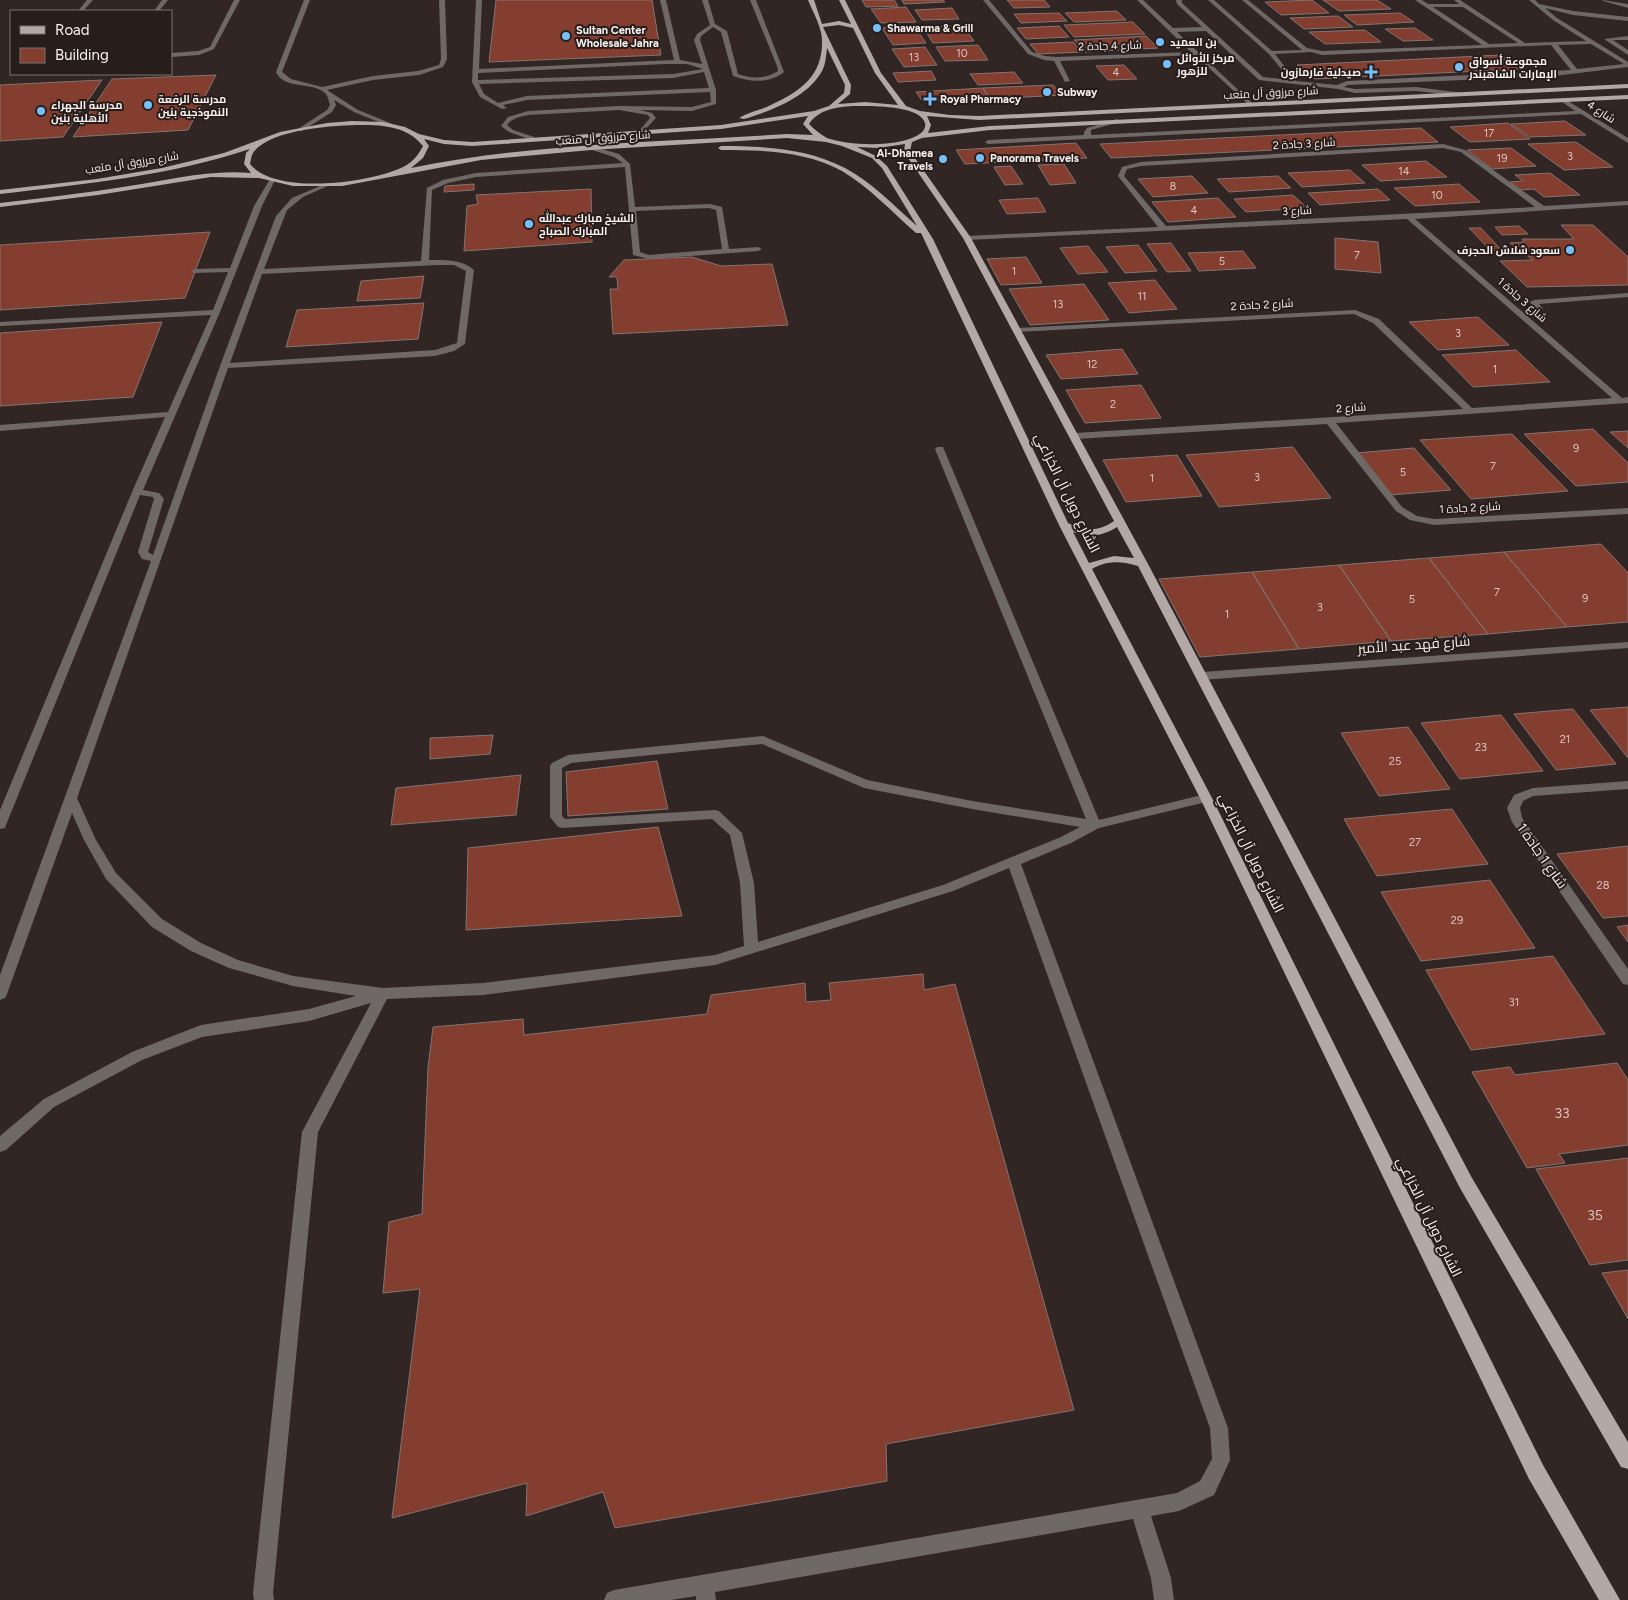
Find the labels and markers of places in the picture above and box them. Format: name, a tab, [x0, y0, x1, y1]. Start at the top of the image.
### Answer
marker: Shawarma & Grill	[871, 22, 883, 34]
place label: Shawarma & Grill	[887, 22, 973, 35]
place label: Sultan Center Wholesale Jahra	[576, 24, 659, 50]
marker: Sultan Center Wholesale Jahra	[560, 30, 572, 42]
marker: بن العميد	[1154, 36, 1166, 48]
place label: بن العميد	[1170, 36, 1217, 49]
place label: مركز الأوائل للزهور	[1176, 52, 1235, 79]
place label: مجموعة أسواق الإمارات الشاهبندر	[1468, 54, 1557, 81]
marker: مركز الأوائل للزهور	[1161, 58, 1173, 70]
marker: مجموعة أسواق الإمارات الشاهبندر	[1453, 61, 1465, 73]
place label: صيدلية فارمازون	[1281, 66, 1361, 80]
marker: صيدلية فارمازون	[1365, 66, 1377, 78]
marker: Subway	[1041, 86, 1053, 98]
place label: Subway	[1057, 86, 1098, 99]
place label: مدرسة الرفعة النموذجية بنين	[158, 93, 228, 120]
marker: Royal Pharmacy	[924, 93, 936, 105]
place label: Royal Pharmacy	[940, 93, 1022, 106]
place label: مدرسة الجهراء الأهلية بنين	[51, 99, 122, 125]
marker: مدرسة الرفعة النموذجية بنين	[142, 99, 154, 111]
marker: مدرسة الجهراء الأهلية بنين	[35, 105, 47, 117]
place label: Al-Dhamea Travels	[877, 147, 933, 173]
marker: Panorama Travels	[974, 152, 986, 164]
place label: Panorama Travels	[990, 152, 1079, 165]
marker: Al-Dhamea Travels	[937, 153, 949, 165]
place label: الشيخ مبارك عبدالله المبارك الصباح	[539, 210, 634, 239]
marker: الشيخ مبارك عبدالله المبارك الصباح	[523, 218, 535, 230]
place label: سعود شلاش الحجرف	[1457, 244, 1560, 258]
marker: سعود شلاش الحجرف	[1564, 244, 1576, 256]

